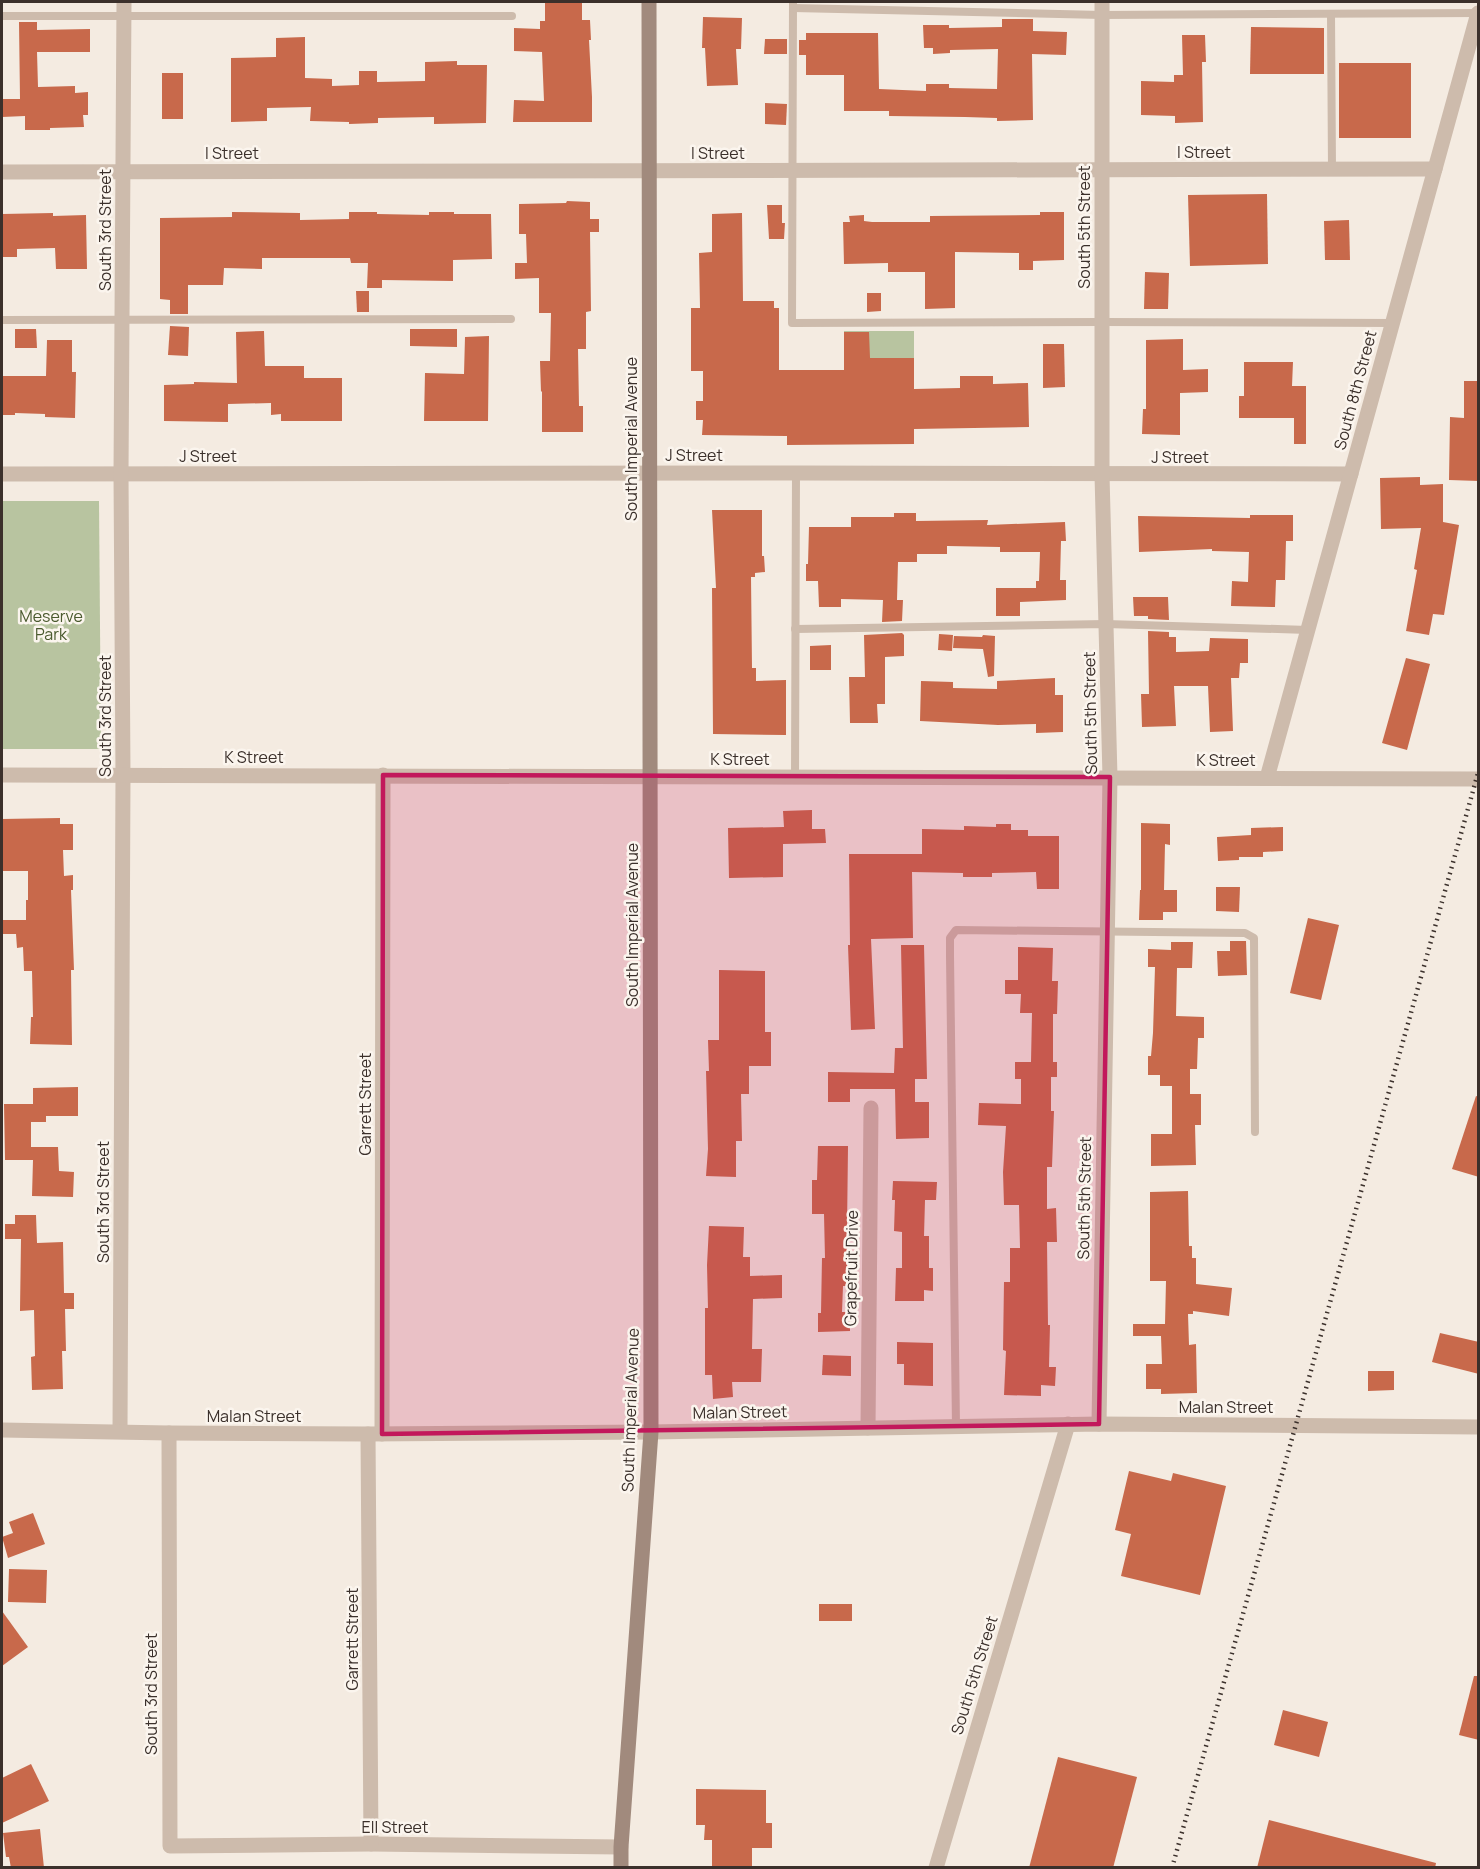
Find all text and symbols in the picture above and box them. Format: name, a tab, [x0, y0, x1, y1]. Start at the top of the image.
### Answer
street label: I Street	[1177, 141, 1231, 163]
street label: I Street	[205, 142, 259, 164]
street label: I Street	[691, 142, 745, 164]
street label: South 5th Street	[1073, 165, 1095, 289]
street label: South 3rd Street	[94, 169, 116, 291]
street label: South 8th Street	[1328, 328, 1382, 452]
street label: South Imperial Avenue	[620, 357, 642, 521]
street label: J Street	[665, 444, 723, 466]
street label: J Street	[179, 445, 237, 467]
street label: J Street	[1151, 446, 1209, 468]
park label: Meserve Park	[19, 605, 83, 645]
street label: South 5th Street	[1078, 651, 1102, 775]
street label: South 3rd Street	[94, 655, 116, 777]
street label: K Street	[224, 746, 284, 768]
street label: K Street	[710, 748, 770, 770]
street label: K Street	[1196, 749, 1256, 771]
street label: South Imperial Avenue	[621, 843, 643, 1007]
street label: Garrett Street	[354, 1053, 376, 1155]
street label: South 5th Street	[1072, 1136, 1096, 1260]
street label: South 3rd Street	[92, 1141, 114, 1263]
street label: Grapefruit Drive	[839, 1210, 863, 1326]
street label: South Imperial Avenue	[616, 1328, 644, 1492]
street label: Malan Street	[1179, 1396, 1273, 1418]
street label: Malan Street	[692, 1400, 788, 1424]
street label: Malan Street	[207, 1405, 301, 1427]
street label: Garrett Street	[341, 1588, 363, 1690]
street label: South 5th Street	[945, 1613, 1003, 1737]
street label: South 3rd Street	[140, 1633, 162, 1755]
street label: Ell Street	[362, 1816, 428, 1838]

